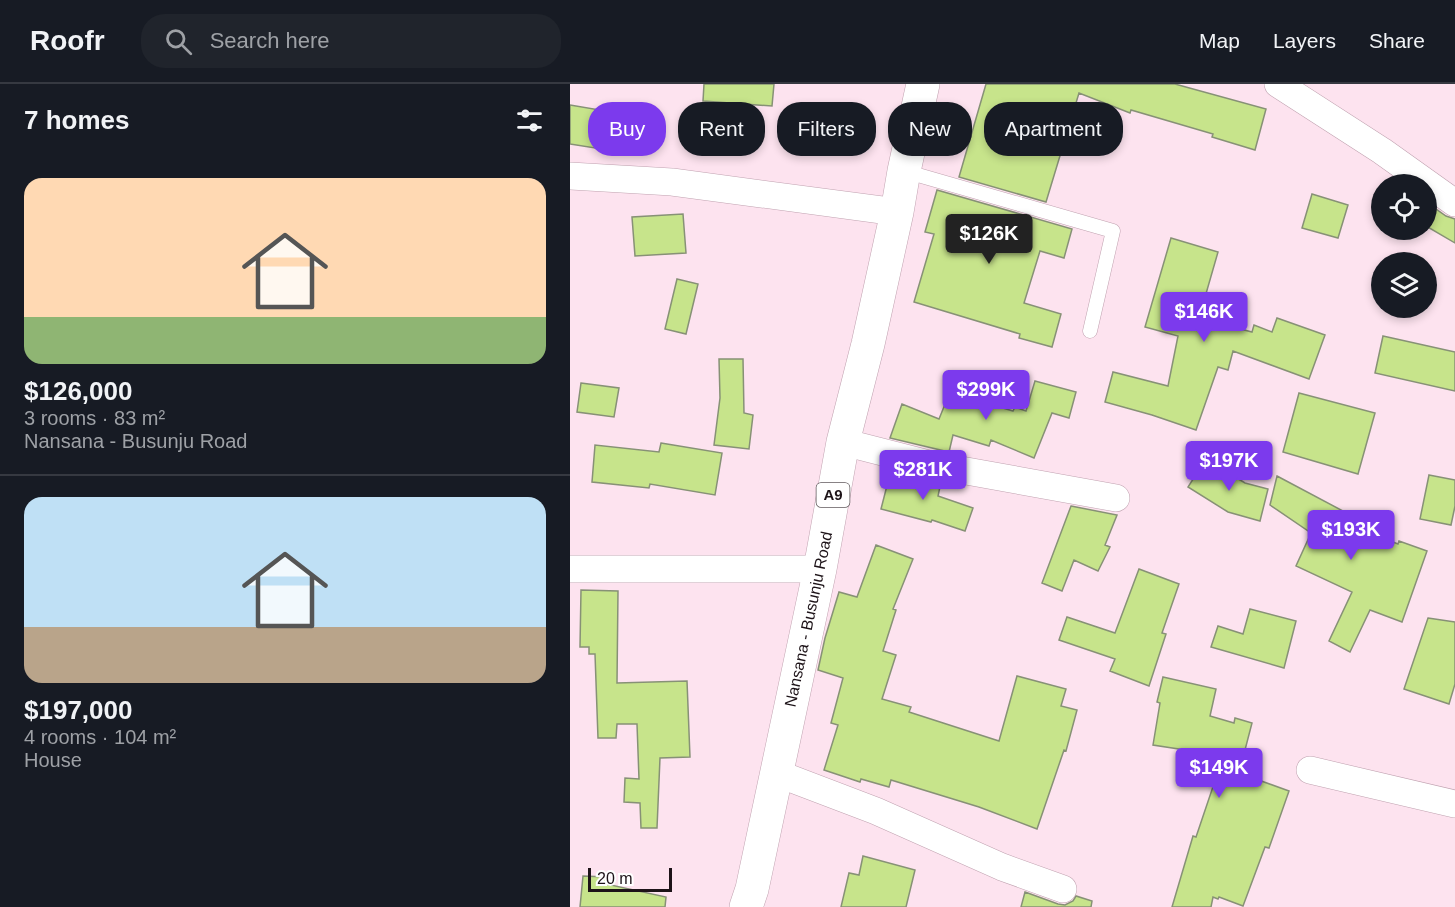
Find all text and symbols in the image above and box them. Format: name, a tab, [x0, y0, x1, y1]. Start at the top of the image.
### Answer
search box	[141, 14, 561, 68]
text: Roofr	[30, 25, 105, 56]
icon: search	[162, 25, 195, 58]
text: Search here	[210, 28, 330, 53]
text: Map	[1199, 29, 1240, 52]
text: Layers	[1273, 29, 1336, 52]
text: Share	[1369, 29, 1425, 52]
chip: Buy	[588, 102, 666, 156]
chip: Rent	[678, 102, 765, 156]
chip: Filters	[777, 102, 876, 156]
chip: New	[888, 102, 972, 156]
chip: Apartment	[984, 102, 1123, 156]
icon: filters	[513, 104, 546, 137]
text: 7 homes	[24, 105, 130, 135]
map controls	[1371, 174, 1437, 318]
button: locate	[1371, 174, 1437, 240]
pin: $126K	[947, 214, 1031, 265]
icon: home	[231, 217, 339, 325]
text: $126K	[960, 222, 1018, 244]
button: layers	[1371, 252, 1437, 318]
pin: $146K	[1162, 292, 1246, 343]
text: $146K	[1175, 300, 1233, 322]
pin: $299K	[944, 370, 1028, 421]
text: $126,000	[24, 376, 132, 406]
text: $299K	[957, 378, 1015, 400]
text: 3 rooms · 83 m²	[24, 407, 165, 429]
text: Nansana - Busunju Road	[24, 430, 247, 452]
pin: $197K	[1187, 441, 1271, 492]
text: $197K	[1200, 449, 1258, 471]
pin: $281K	[881, 450, 965, 501]
text: $281K	[894, 458, 952, 480]
road number: A9	[816, 483, 850, 507]
pin: $193K	[1309, 510, 1393, 561]
text: $193K	[1322, 518, 1380, 540]
street label: Nansana - Busunju Road	[782, 530, 835, 708]
icon: home	[231, 536, 339, 644]
text: $197,000	[24, 695, 132, 725]
text: 4 rooms · 104 m²	[24, 726, 176, 748]
pin: $149K	[1177, 748, 1261, 799]
text: House	[24, 749, 82, 771]
text: $149K	[1190, 756, 1248, 778]
scale bar	[588, 865, 672, 892]
text: 20 m	[597, 870, 633, 887]

